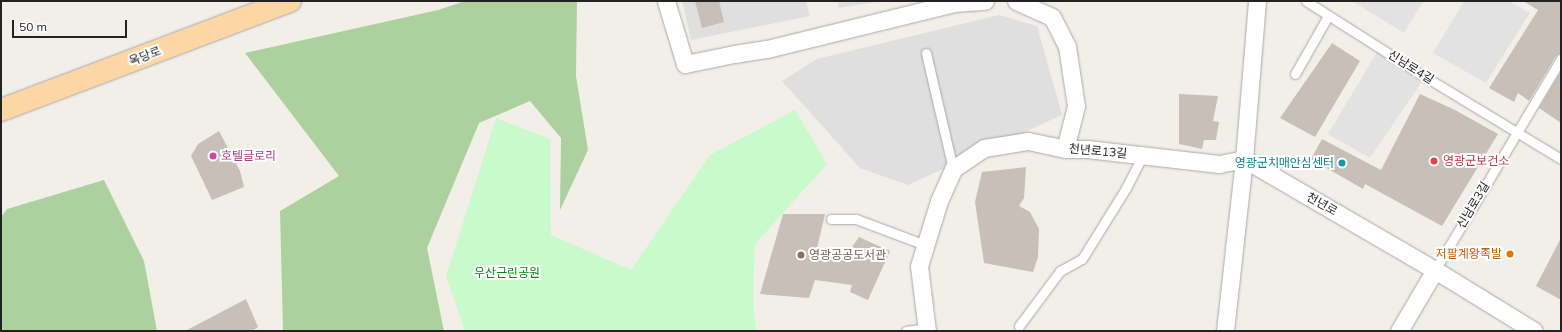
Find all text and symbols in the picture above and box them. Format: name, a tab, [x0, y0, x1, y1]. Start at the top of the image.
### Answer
scale bar	[14, 12, 129, 38]
text: 50 m	[19, 19, 47, 34]
street label: 옥당로	[127, 43, 163, 69]
street label: 신남로4길	[1385, 47, 1437, 87]
street label: 천년로13길	[1068, 141, 1128, 161]
place label: 호텔글로리	[221, 149, 276, 163]
marker: 호텔글로리	[208, 151, 218, 161]
place label: 영광군보건소	[1443, 154, 1509, 168]
marker: 영광군보건소	[1428, 155, 1440, 167]
place label: 영광군치매안심센터	[1235, 156, 1334, 170]
marker: 영광군치매안심센터	[1337, 158, 1347, 168]
street label: 신남로3길	[1454, 179, 1492, 231]
street label: 천년로	[1304, 189, 1340, 219]
place label: 저팔계왕족발	[1436, 247, 1502, 261]
place label: 영광공공도서관	[809, 248, 886, 262]
marker: 저팔계왕족발	[1505, 249, 1515, 259]
marker: 영광공공도서관	[796, 250, 806, 260]
park label: 우산근린공원	[474, 266, 540, 280]

